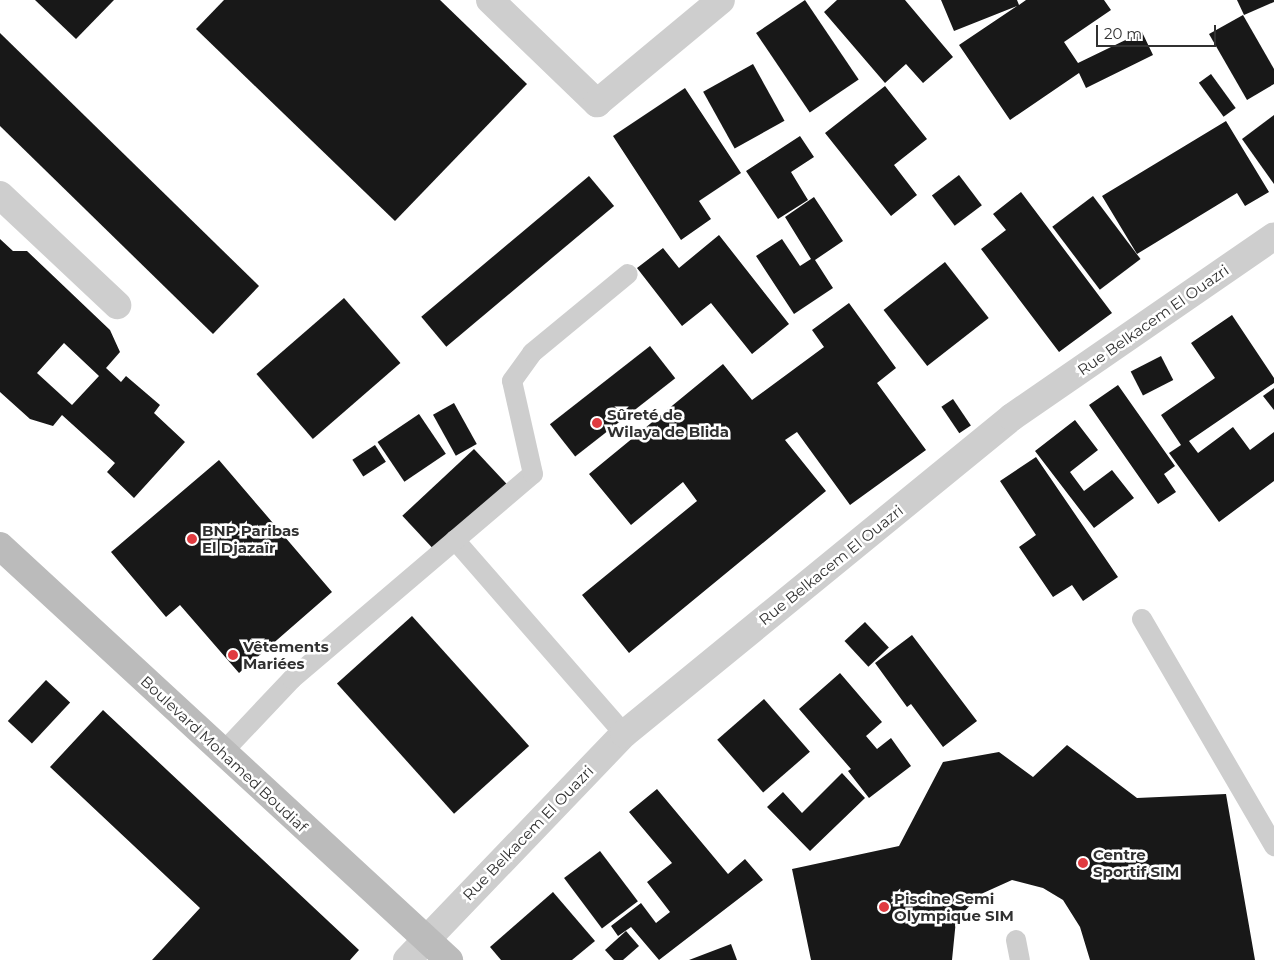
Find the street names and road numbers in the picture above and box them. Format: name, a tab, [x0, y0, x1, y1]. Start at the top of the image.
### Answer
street label: Rue Belkacem El Ouazri	[1074, 261, 1232, 379]
street label: Rue Belkacem El Ouazri	[755, 501, 907, 629]
street label: Boulevard Mohamed Boudiaf	[137, 672, 311, 836]
street label: Rue Belkacem El Ouazri	[459, 762, 597, 904]

